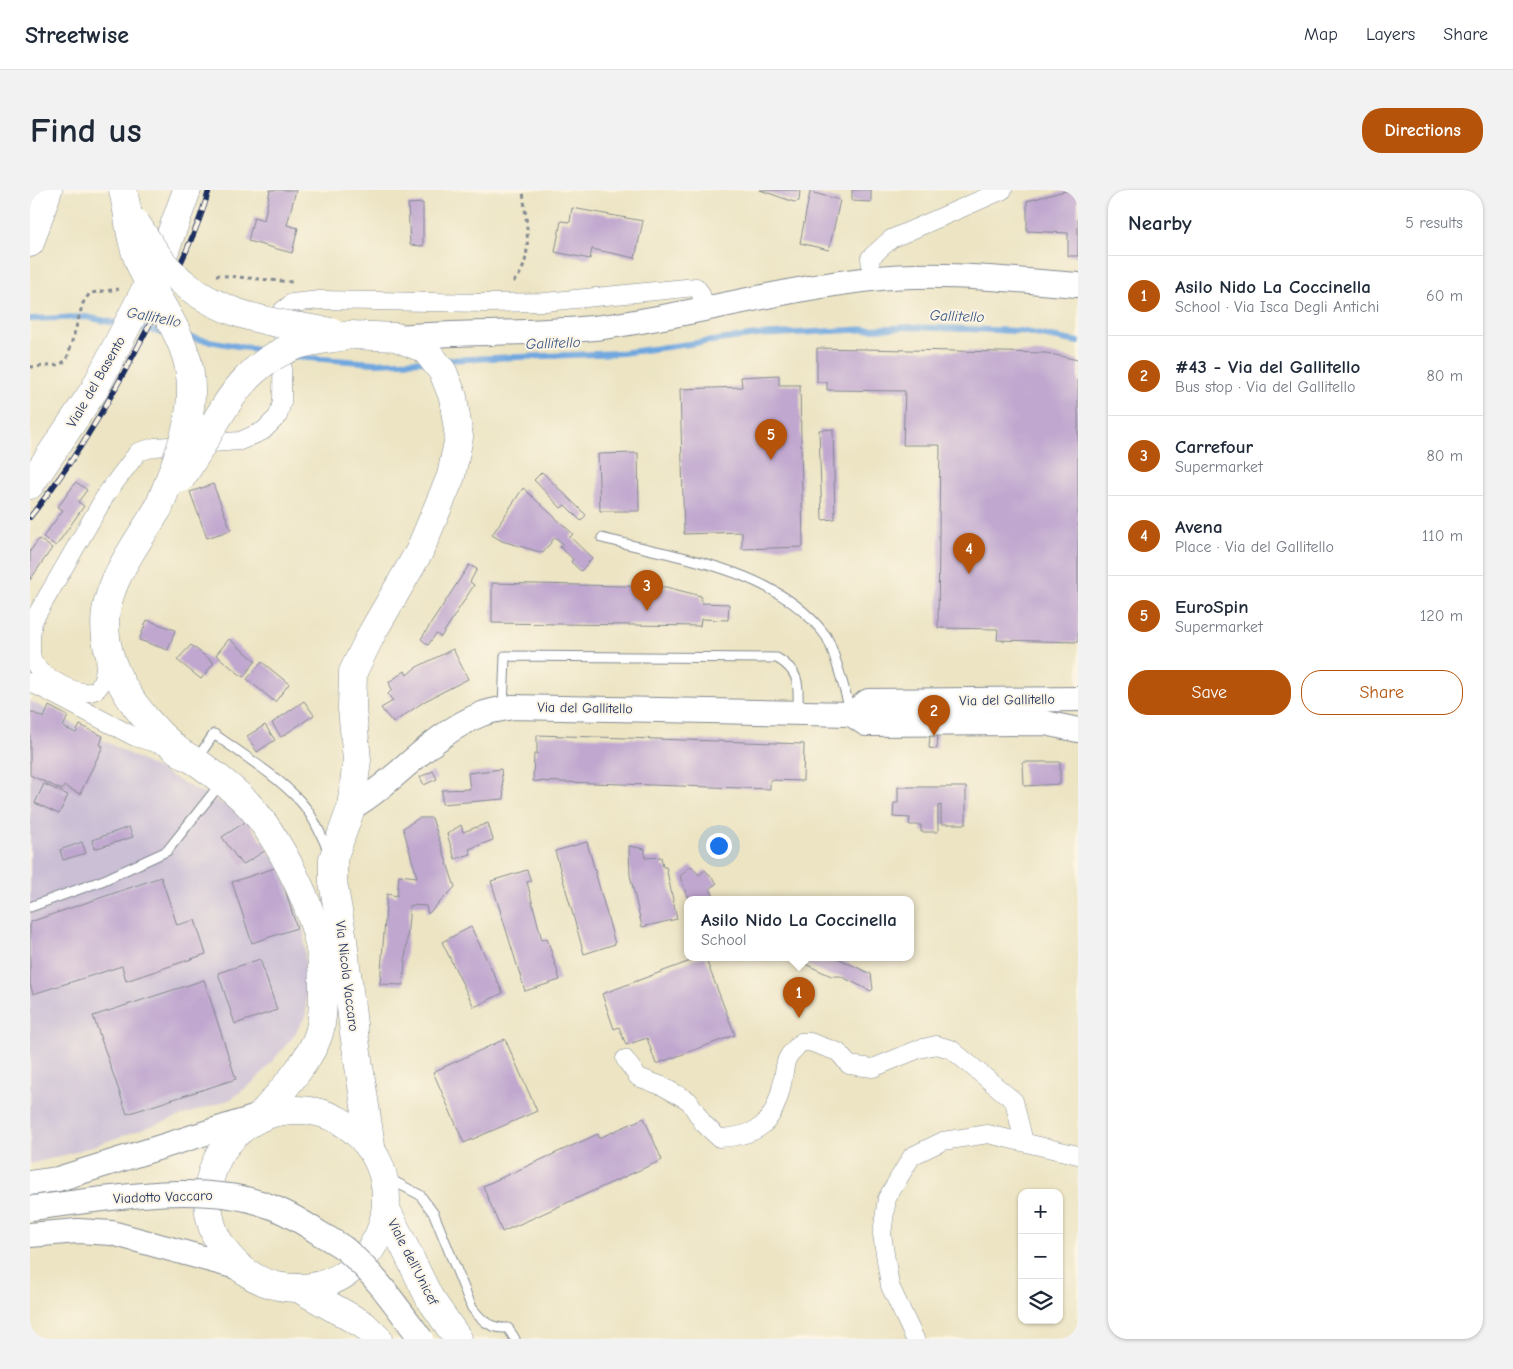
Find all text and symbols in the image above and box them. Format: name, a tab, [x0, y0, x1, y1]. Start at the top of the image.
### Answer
text: Streetwise	[25, 21, 129, 49]
text: Map	[1304, 24, 1338, 45]
text: Layers	[1366, 24, 1415, 45]
text: Share	[1443, 24, 1488, 45]
button: Directions	[1362, 108, 1483, 153]
text: Find us	[30, 110, 142, 151]
text: Nearby	[1128, 211, 1192, 235]
text: 5 results	[1405, 214, 1463, 232]
text: Asilo Nido La Coccinella	[1175, 276, 1371, 298]
text: 1	[1141, 287, 1147, 305]
text: 60 m	[1426, 287, 1463, 305]
text: School · Via Isca Degli Antichi	[1175, 298, 1379, 316]
water label: Gallitello	[125, 303, 183, 331]
water label: Gallitello	[929, 306, 985, 326]
street label: Viale del Basento	[63, 333, 129, 431]
water label: Gallitello	[525, 333, 581, 353]
text: #43 - Via del Gallitello	[1175, 356, 1360, 378]
text: 2	[1140, 367, 1148, 385]
text: 80 m	[1426, 367, 1463, 385]
text: Bus stop · Via del Gallitello	[1175, 378, 1355, 396]
pin: 5	[755, 419, 787, 460]
text: Carrefour	[1175, 436, 1253, 458]
text: 3	[1140, 447, 1148, 465]
text: 80 m	[1426, 447, 1463, 465]
text: Supermarket	[1175, 458, 1263, 476]
text: Avena	[1175, 516, 1223, 538]
text: 4	[1140, 527, 1148, 545]
text: 110 m	[1422, 527, 1463, 545]
pin: 4	[953, 533, 985, 574]
text: Place · Via del Gallitello	[1175, 538, 1334, 556]
pin: 3	[631, 570, 663, 611]
text: EuroSpin	[1175, 596, 1249, 618]
text: 5	[1140, 607, 1148, 625]
text: 120 m	[1420, 607, 1463, 625]
text: Supermarket	[1175, 618, 1263, 636]
button: Save	[1128, 670, 1291, 715]
button: Share	[1301, 670, 1463, 715]
street label: Via del Gallitello	[959, 691, 1055, 709]
pin: 2	[918, 695, 950, 736]
street label: Via del Gallitello	[537, 699, 633, 717]
your location	[706, 833, 732, 859]
popup	[684, 896, 914, 961]
text: Asilo Nido La Coccinella	[701, 909, 897, 931]
street label: Via Nicola Vaccaro	[332, 920, 362, 1032]
text: School	[701, 931, 747, 949]
pin: 1	[783, 977, 815, 1018]
street label: Viadotto Vaccaro	[113, 1187, 213, 1207]
map controls	[1018, 1189, 1063, 1324]
button: +	[1018, 1189, 1063, 1234]
street label: Viale dell'Unicef	[384, 1216, 442, 1309]
button: −	[1018, 1234, 1063, 1279]
button: layers	[1018, 1279, 1063, 1324]

